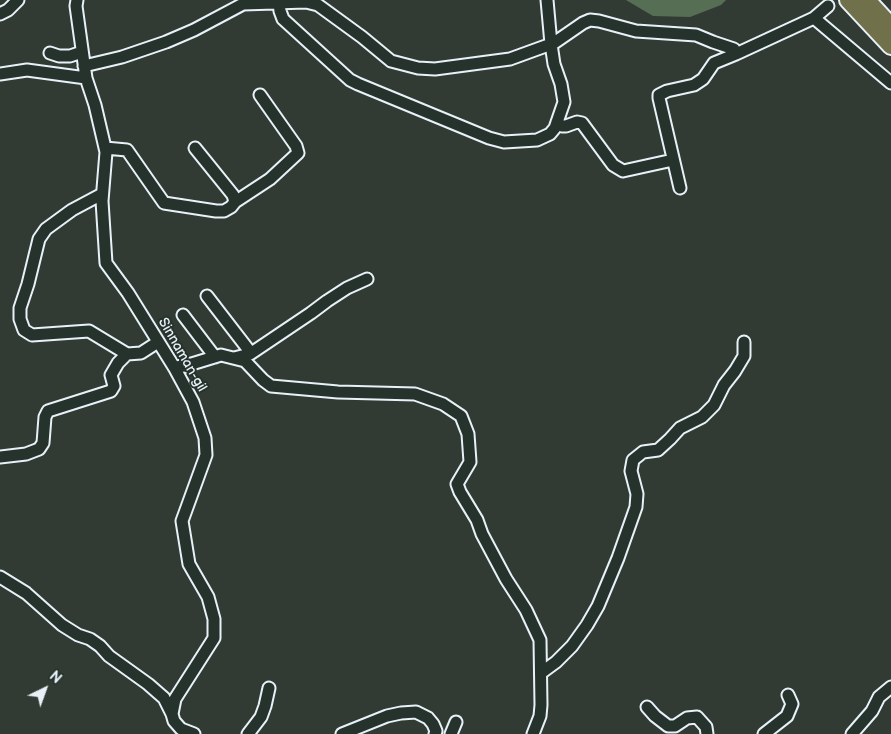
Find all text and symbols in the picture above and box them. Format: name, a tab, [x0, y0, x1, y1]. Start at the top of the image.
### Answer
street label: Sinnaman-gil	[154, 315, 210, 395]
north arrow	[20, 664, 70, 714]
text: N	[46, 668, 65, 687]

